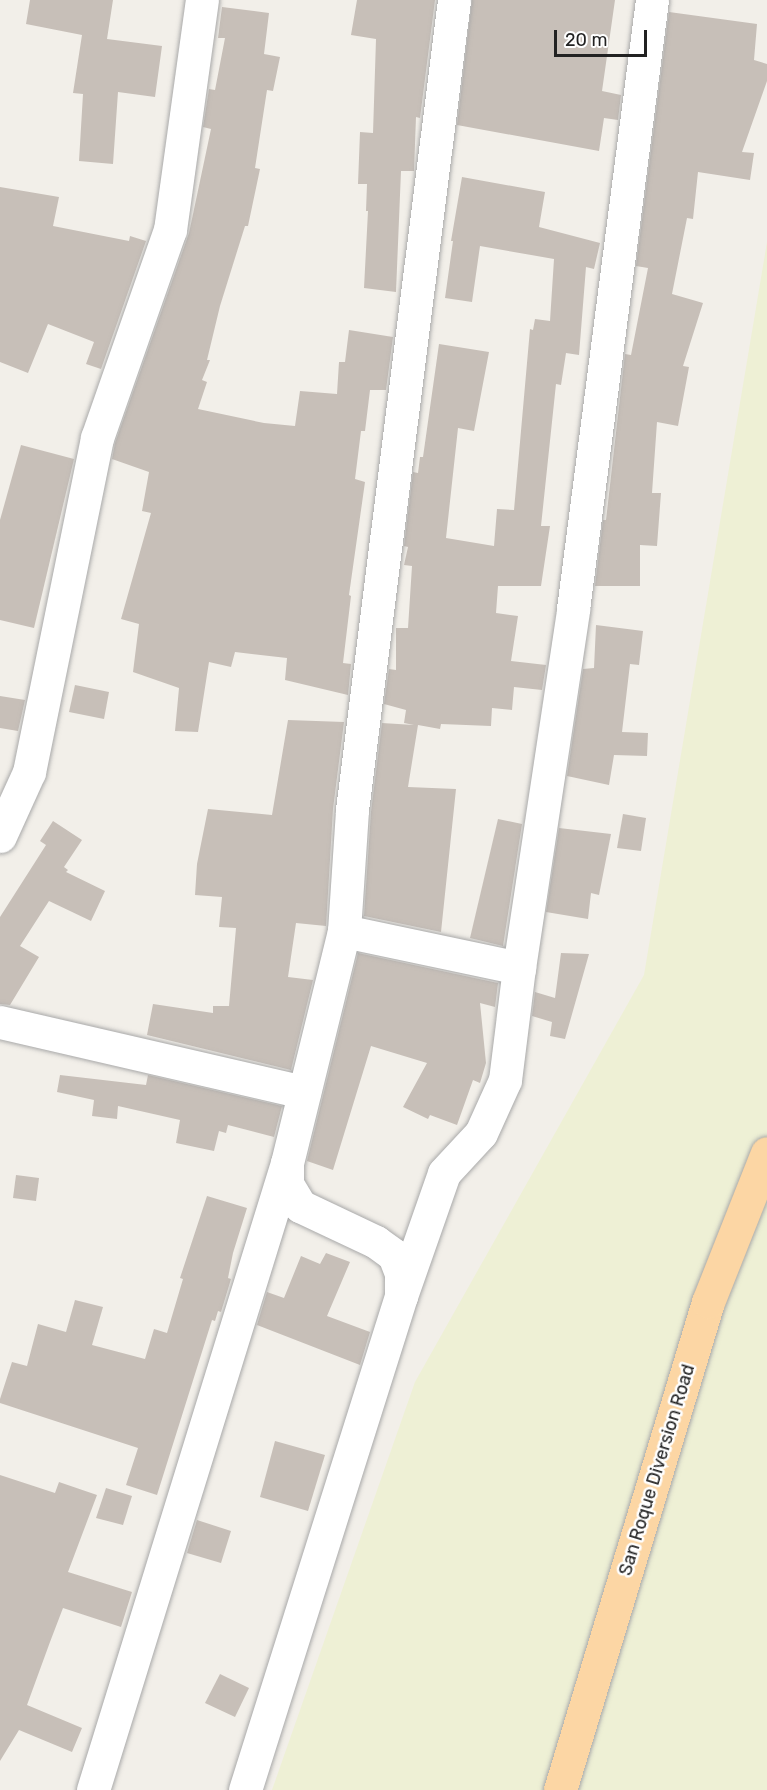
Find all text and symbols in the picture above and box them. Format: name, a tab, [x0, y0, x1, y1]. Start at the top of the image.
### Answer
scale bar	[557, 18, 650, 56]
text: 20 m	[565, 29, 607, 51]
street label: San Roque Diversion Road	[615, 1362, 699, 1578]

